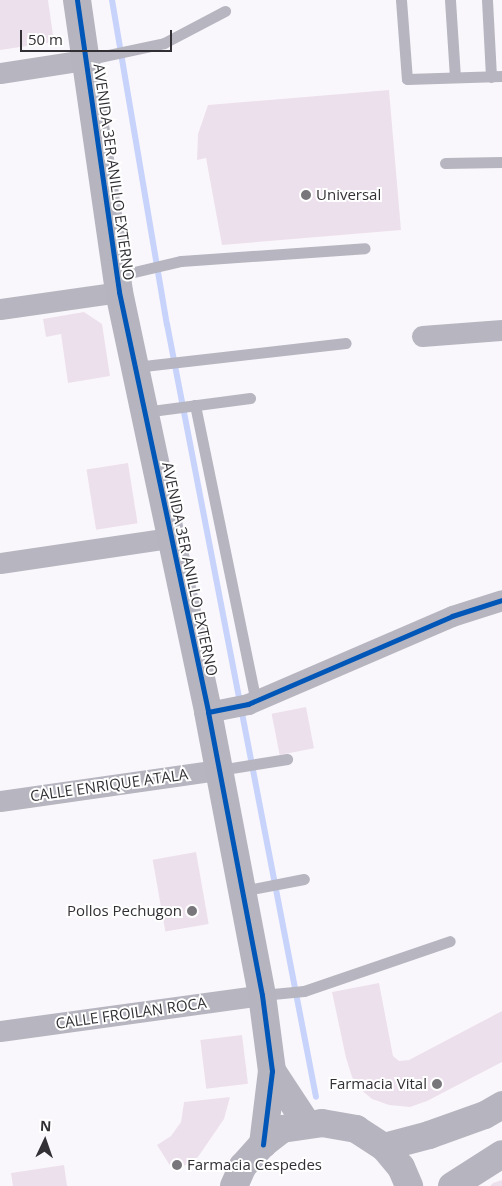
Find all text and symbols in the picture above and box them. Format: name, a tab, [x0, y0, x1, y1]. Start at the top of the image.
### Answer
scale bar	[22, 20, 175, 52]
text: 50 m	[28, 29, 63, 49]
street label: AVENIDA 3ER ANILLO EXTERNO	[90, 63, 138, 281]
place label: Universal	[316, 186, 381, 204]
marker: Universal	[300, 189, 312, 201]
street label: AVENIDA 3ER ANILLO EXTERNO	[158, 460, 222, 678]
street label: CALLE ENRIQUE ATALA	[29, 765, 189, 805]
place label: Pollos Pechugon	[67, 902, 182, 920]
marker: Pollos Pechugon	[186, 905, 198, 917]
street label: CALLE FROILAN ROCA	[54, 994, 208, 1032]
place label: Farmacia Vital	[329, 1075, 427, 1093]
marker: Farmacia Vital	[431, 1078, 443, 1090]
north arrow	[20, 1116, 70, 1166]
text: N	[40, 1116, 52, 1135]
place label: Farmacia Cespedes	[187, 1156, 322, 1174]
marker: Farmacia Cespedes	[171, 1159, 183, 1171]

